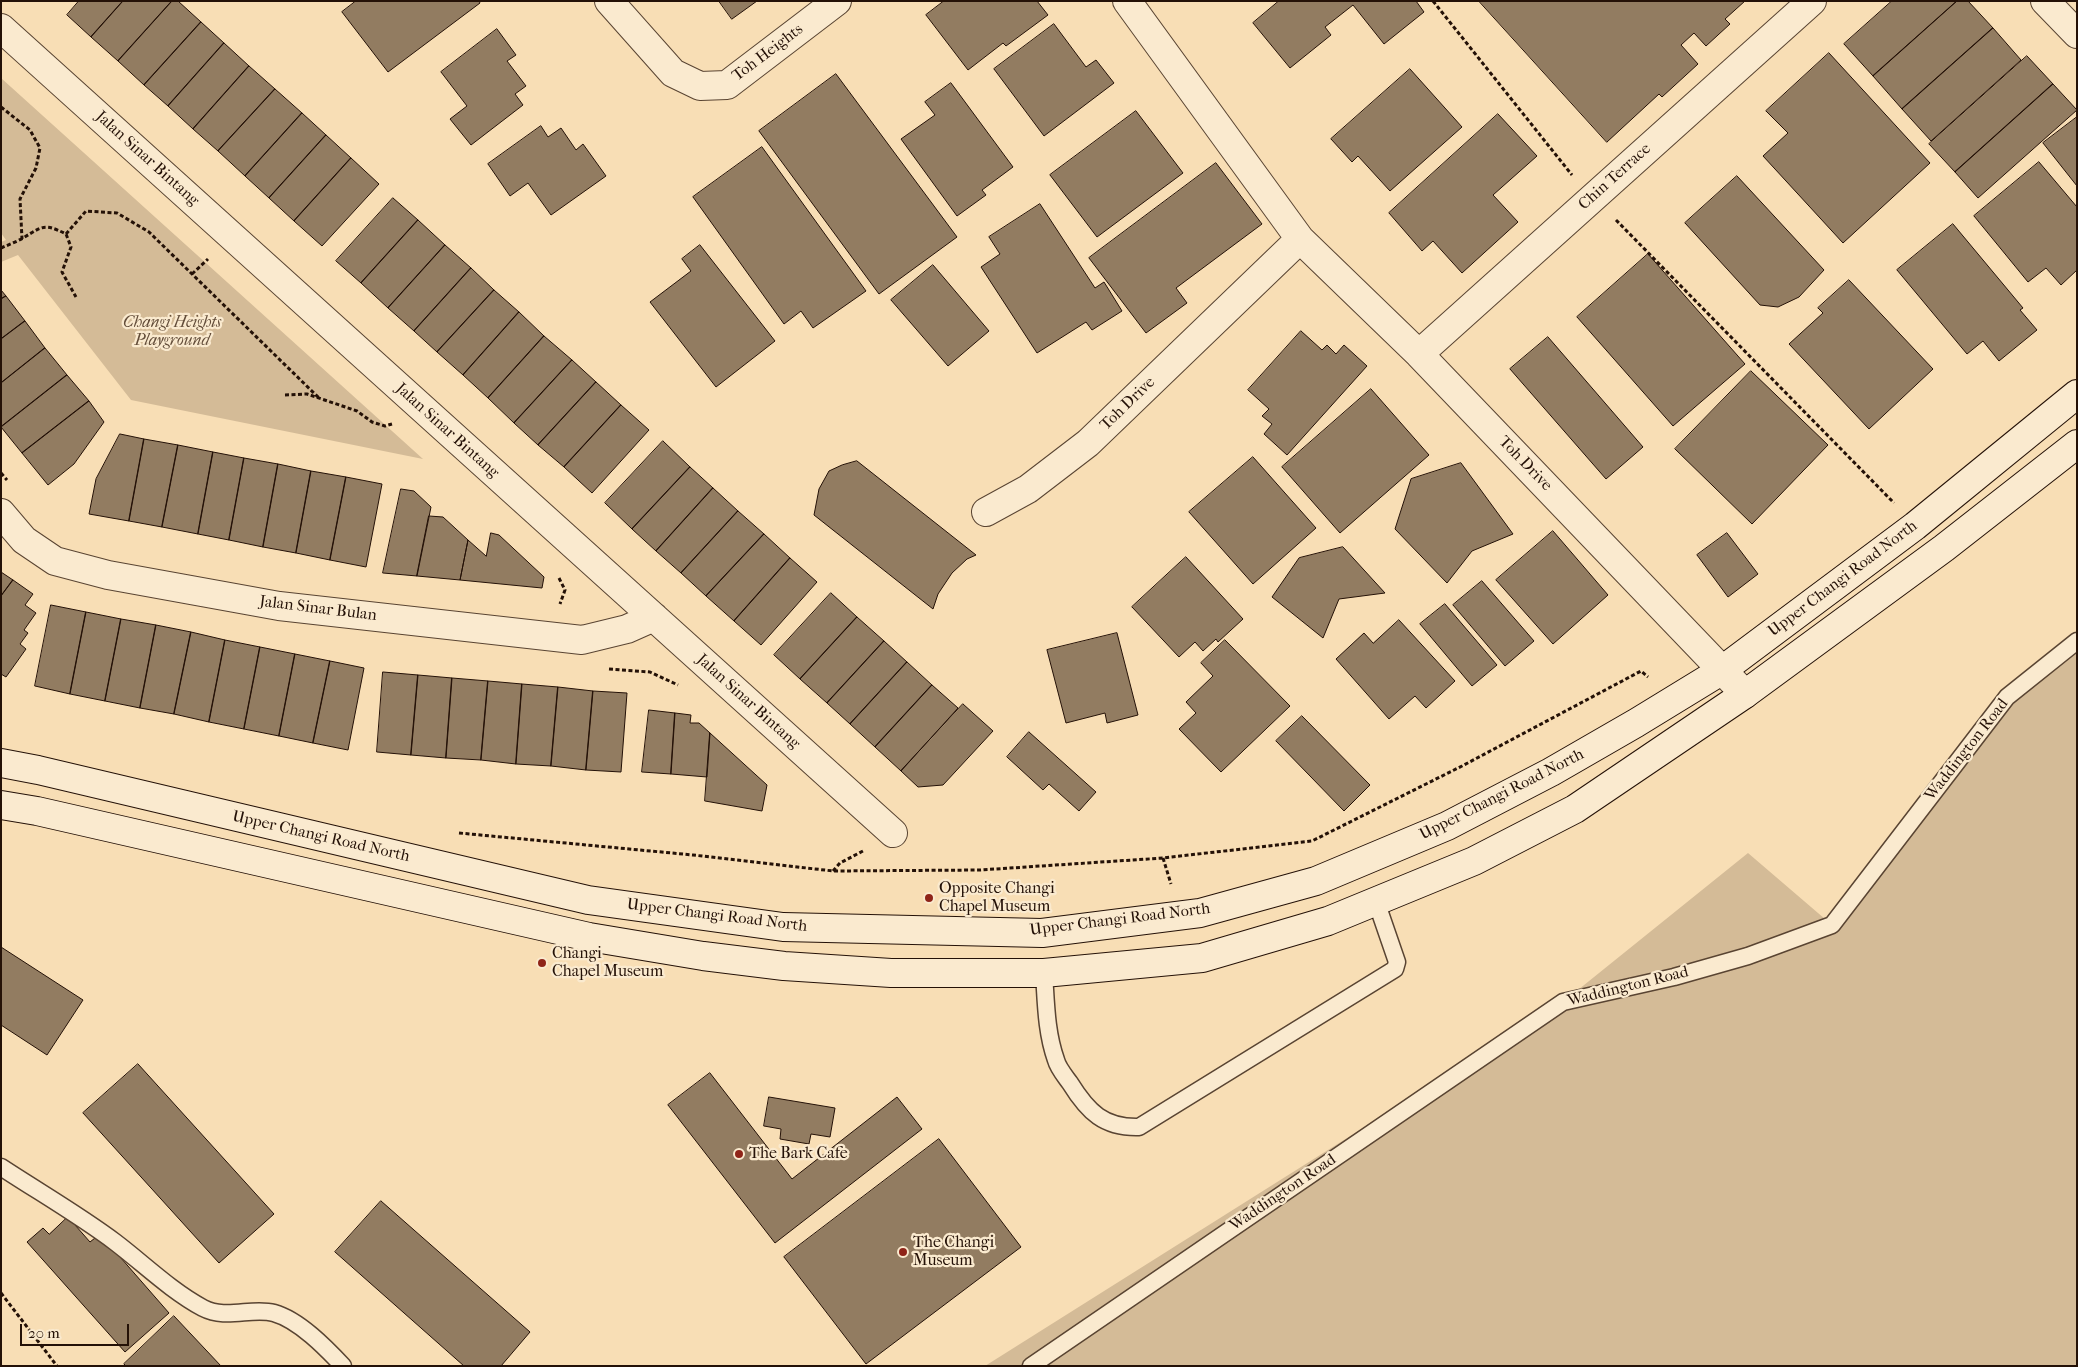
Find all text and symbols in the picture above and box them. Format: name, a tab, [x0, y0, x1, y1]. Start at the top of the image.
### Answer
street label: Toh Heights	[729, 20, 807, 86]
street label: Jalan Sinar Bintang	[91, 107, 203, 211]
street label: Chin Terrace	[1575, 140, 1655, 214]
park label: Changi Heights Playground	[123, 313, 221, 351]
street label: Toh Drive	[1097, 373, 1159, 435]
street label: Jalan Sinar Bintang	[391, 379, 503, 483]
street label: Toh Drive	[1494, 433, 1556, 495]
street label: Upper Changi Road North	[1765, 517, 1921, 641]
street label: Jalan Sinar Bulan	[258, 592, 378, 626]
street label: Jalan Sinar Bintang	[692, 650, 804, 754]
street label: Waddington Road	[1921, 695, 2013, 805]
street label: Upper Changi Road North	[1417, 745, 1587, 845]
street label: Upper Changi Road North	[230, 807, 412, 867]
place label: Opposite Changi Chapel Museum	[939, 879, 1055, 917]
marker: Opposite Changi Chapel Museum	[923, 892, 935, 904]
street label: Upper Changi Road North	[626, 895, 808, 937]
street label: Upper Changi Road North	[1029, 899, 1211, 941]
place label: Changi Chapel Museum	[552, 944, 663, 982]
marker: Changi Chapel Museum	[536, 957, 548, 969]
street label: Waddington Road	[1565, 963, 1691, 1011]
place label: The Bark Cafe	[749, 1144, 848, 1164]
marker: The Bark Cafe	[733, 1148, 745, 1160]
street label: Waddington Road	[1226, 1150, 1340, 1236]
place label: The Changi Museum	[913, 1233, 994, 1271]
marker: The Changi Museum	[897, 1246, 909, 1258]
scale bar	[22, 1314, 131, 1346]
text: 20 m	[28, 1324, 60, 1342]

